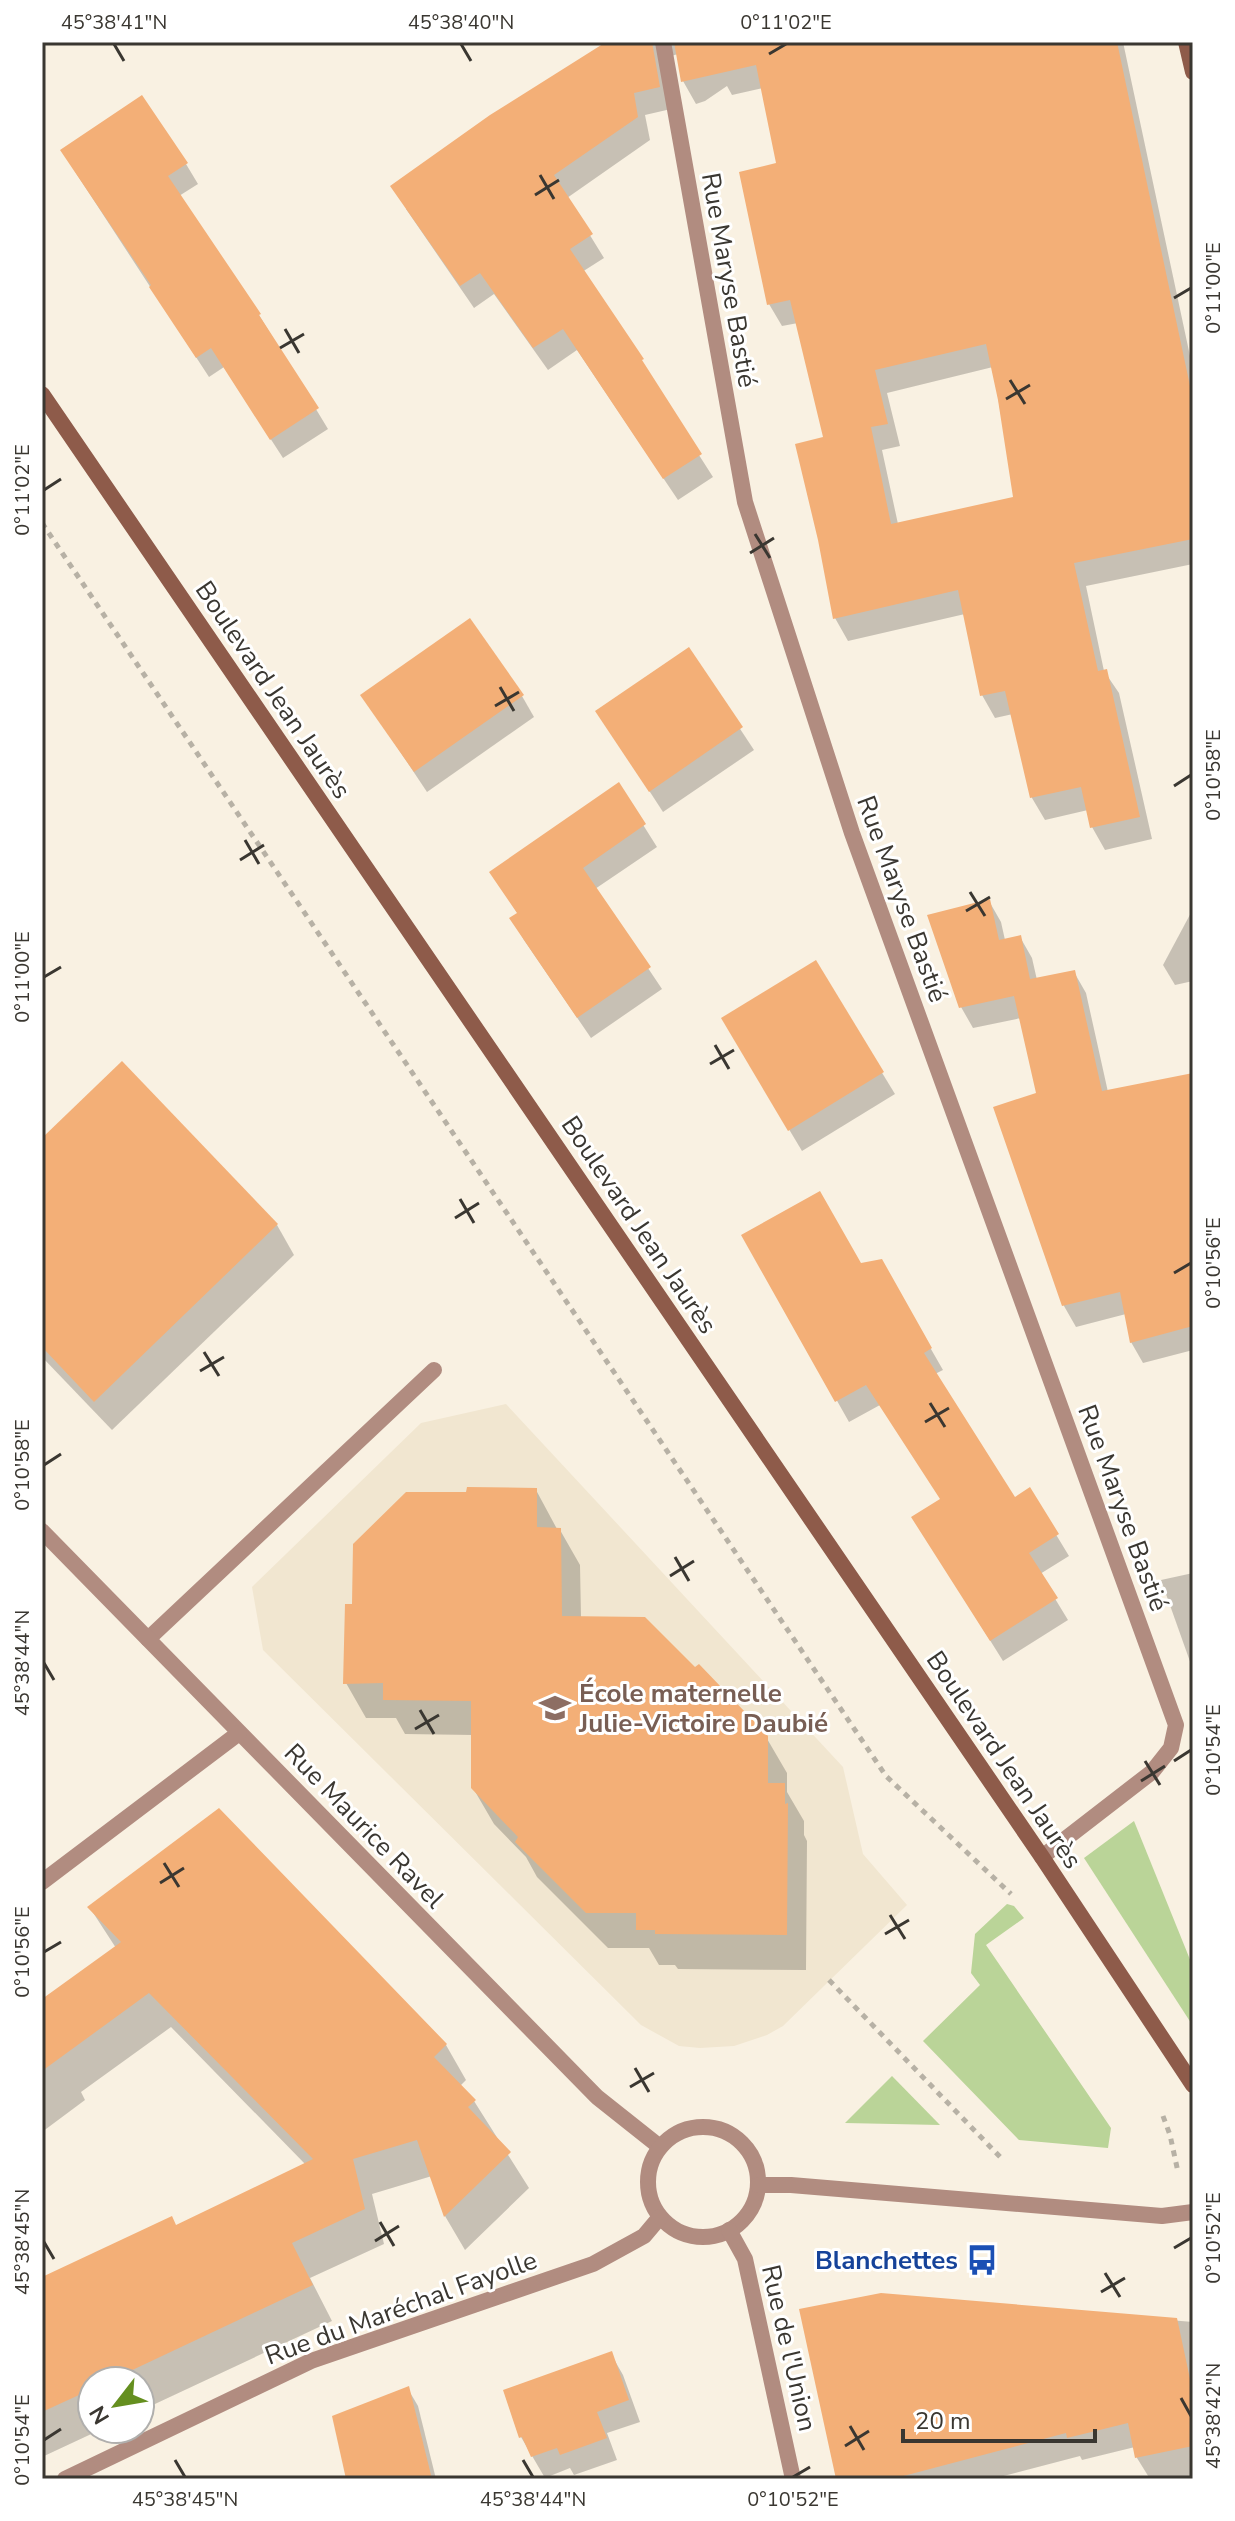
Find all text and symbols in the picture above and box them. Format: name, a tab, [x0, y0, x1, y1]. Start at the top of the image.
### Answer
text: 45°38'41"N	[61, 9, 167, 36]
text: 45°38'40"N	[408, 9, 514, 36]
text: 0°11'02"E	[740, 9, 832, 36]
street label: Rue Maryse Bastié	[693, 170, 765, 390]
text: 0°11'00"E	[1200, 242, 1227, 334]
text: 0°11'02"E	[9, 444, 36, 536]
street label: Boulevard Jean Jaurès	[187, 574, 359, 806]
text: 0°10'58"E	[1200, 729, 1227, 821]
street label: Rue Maryse Bastié	[848, 791, 956, 1007]
text: 0°11'00"E	[9, 931, 36, 1023]
street label: Boulevard Jean Jaurès	[553, 1109, 725, 1341]
text: 0°10'56"E	[1200, 1217, 1227, 1309]
street label: Rue Maryse Bastié	[1069, 1400, 1177, 1616]
text: 0°10'58"E	[9, 1419, 36, 1511]
text: 45°38'44"N	[9, 1610, 36, 1716]
street label: Boulevard Jean Jaurès	[918, 1644, 1090, 1876]
place label: École maternelle Julie-Victoire Daubié	[578, 1676, 828, 1741]
school or university icon: École maternelle Julie-Victoire Daubié	[538, 1691, 572, 1725]
text: 0°10'54"E	[1200, 1704, 1227, 1796]
street label: Rue Maurice Ravel	[276, 1736, 452, 1916]
text: 0°10'56"E	[9, 1906, 36, 1998]
text: 45°38'45"N	[9, 2189, 36, 2295]
text: 0°10'52"E	[1200, 2192, 1227, 2284]
street label: Rue du Maréchal Fayolle	[260, 2242, 542, 2374]
place label: Blanchettes	[815, 2243, 958, 2278]
bus stop icon: Blanchettes	[965, 2243, 999, 2277]
street label: Rue de l'Union	[753, 2261, 825, 2435]
text: 45°38'42"N	[1200, 2363, 1227, 2469]
north arrow	[76, 2365, 156, 2445]
scale bar	[903, 2393, 1095, 2443]
text: 0°10'54"E	[9, 2394, 36, 2486]
text: N	[83, 2400, 117, 2430]
text: 20 m	[915, 2405, 971, 2437]
text: 45°38'45"N	[132, 2486, 238, 2513]
text: 45°38'44"N	[480, 2486, 586, 2513]
text: 0°10'52"E	[747, 2486, 839, 2513]

